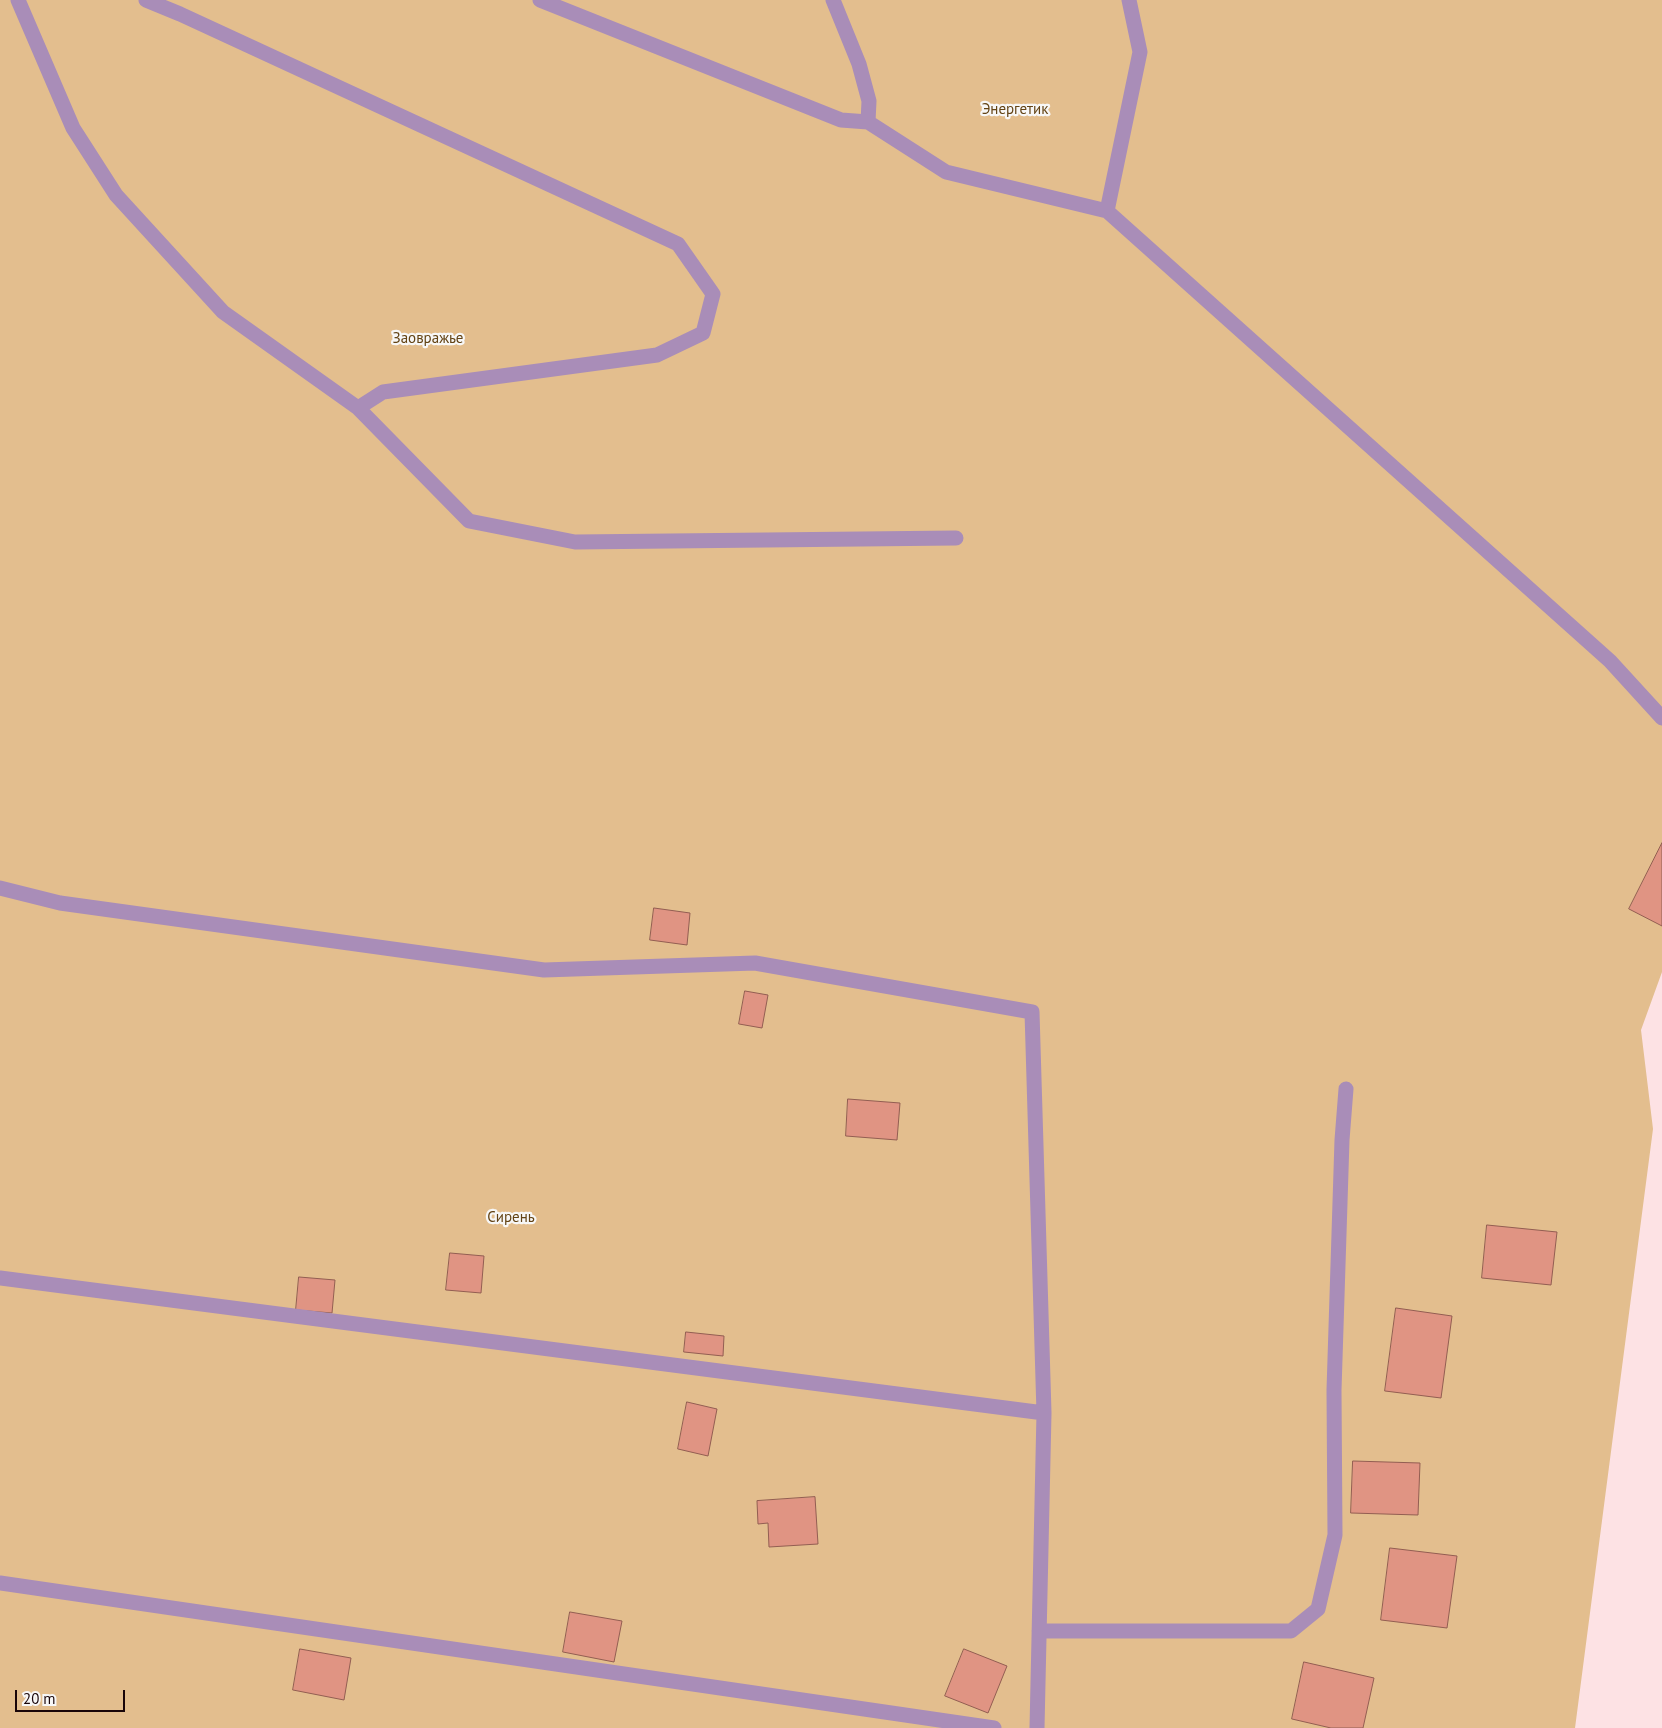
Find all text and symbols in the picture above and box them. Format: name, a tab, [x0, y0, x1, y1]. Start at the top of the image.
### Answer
park label: Энергетик	[982, 101, 1048, 119]
park label: Заовражье	[393, 330, 463, 348]
park label: Сирень	[487, 1209, 535, 1227]
scale bar	[18, 1680, 128, 1712]
text: 20 m	[23, 1689, 56, 1708]

